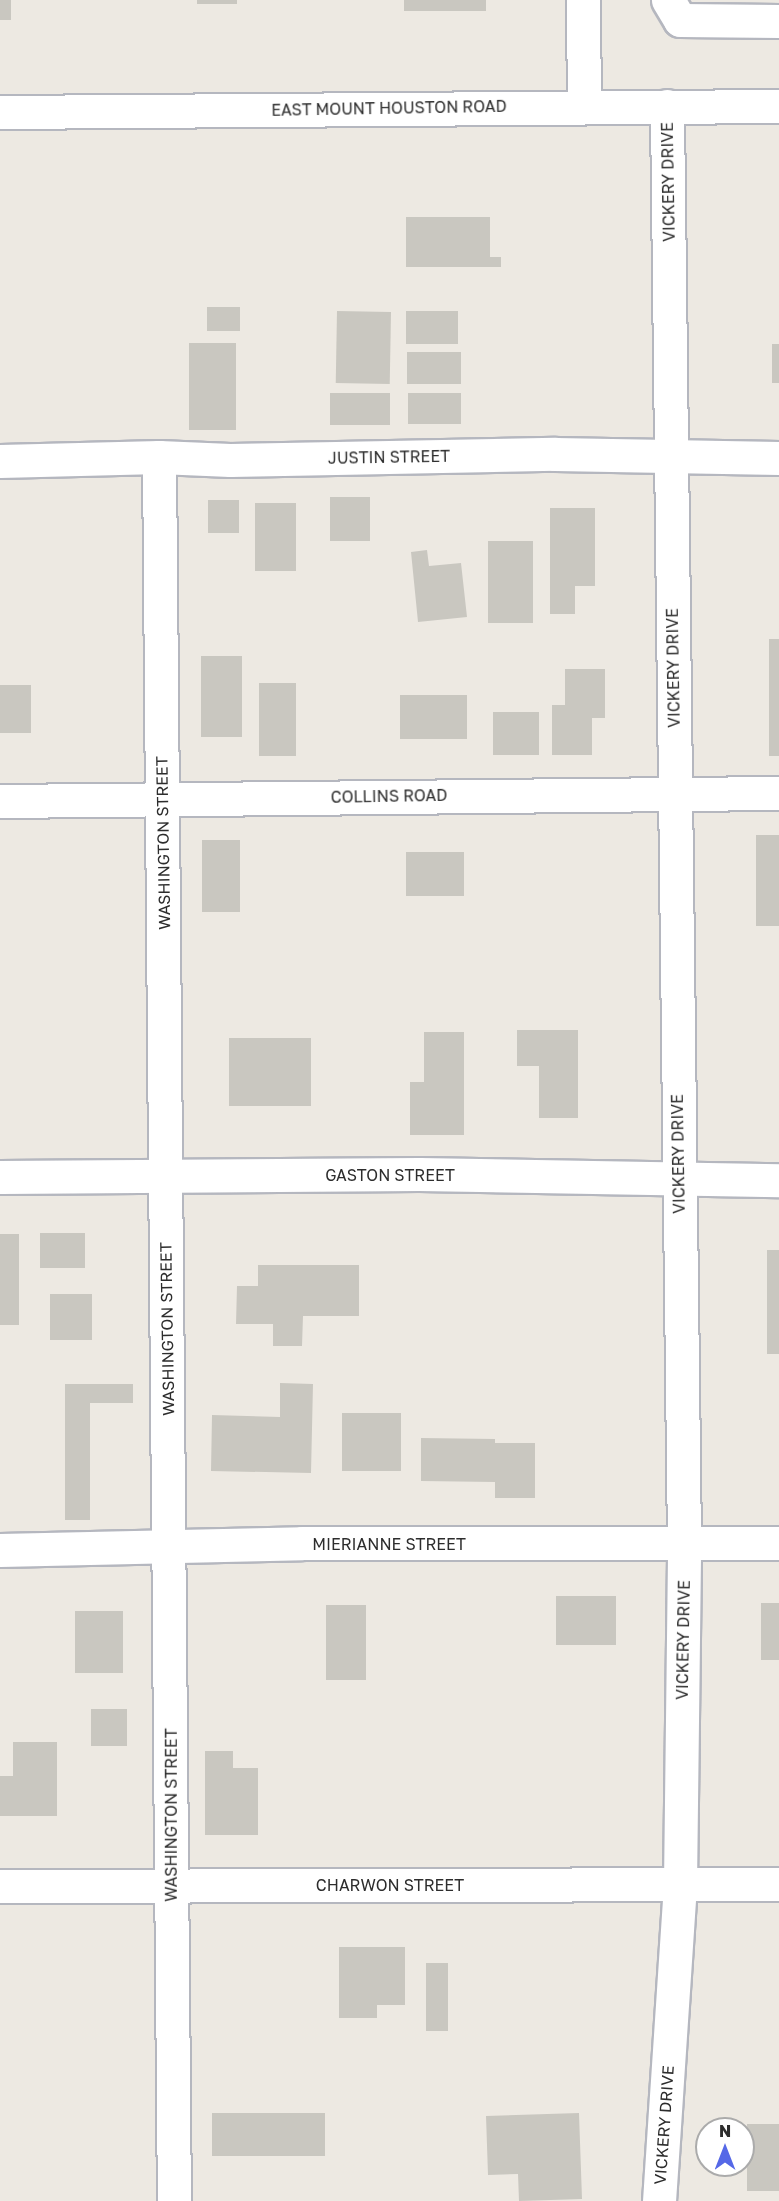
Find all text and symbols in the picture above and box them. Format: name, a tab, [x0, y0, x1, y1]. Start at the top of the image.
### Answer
street label: EAST MOUNT HOUSTON ROAD	[271, 96, 507, 120]
street label: VICKERY DRIVE	[657, 122, 679, 242]
street label: JUSTIN STREET	[328, 446, 450, 468]
street label: VICKERY DRIVE	[662, 608, 684, 728]
street label: WASHINGTON STREET	[152, 756, 174, 930]
street label: COLLINS ROAD	[330, 785, 448, 807]
street label: VICKERY DRIVE	[667, 1094, 689, 1214]
street label: GASTON STREET	[325, 1165, 455, 1185]
street label: WASHINGTON STREET	[156, 1242, 178, 1416]
street label: MIERIANNE STREET	[312, 1534, 466, 1554]
street label: VICKERY DRIVE	[672, 1580, 694, 1700]
street label: WASHINGTON STREET	[161, 1728, 181, 1902]
street label: CHARWON STREET	[316, 1875, 464, 1895]
street label: VICKERY DRIVE	[650, 2065, 678, 2185]
north arrow	[695, 2117, 755, 2177]
text: N	[719, 2121, 731, 2141]

